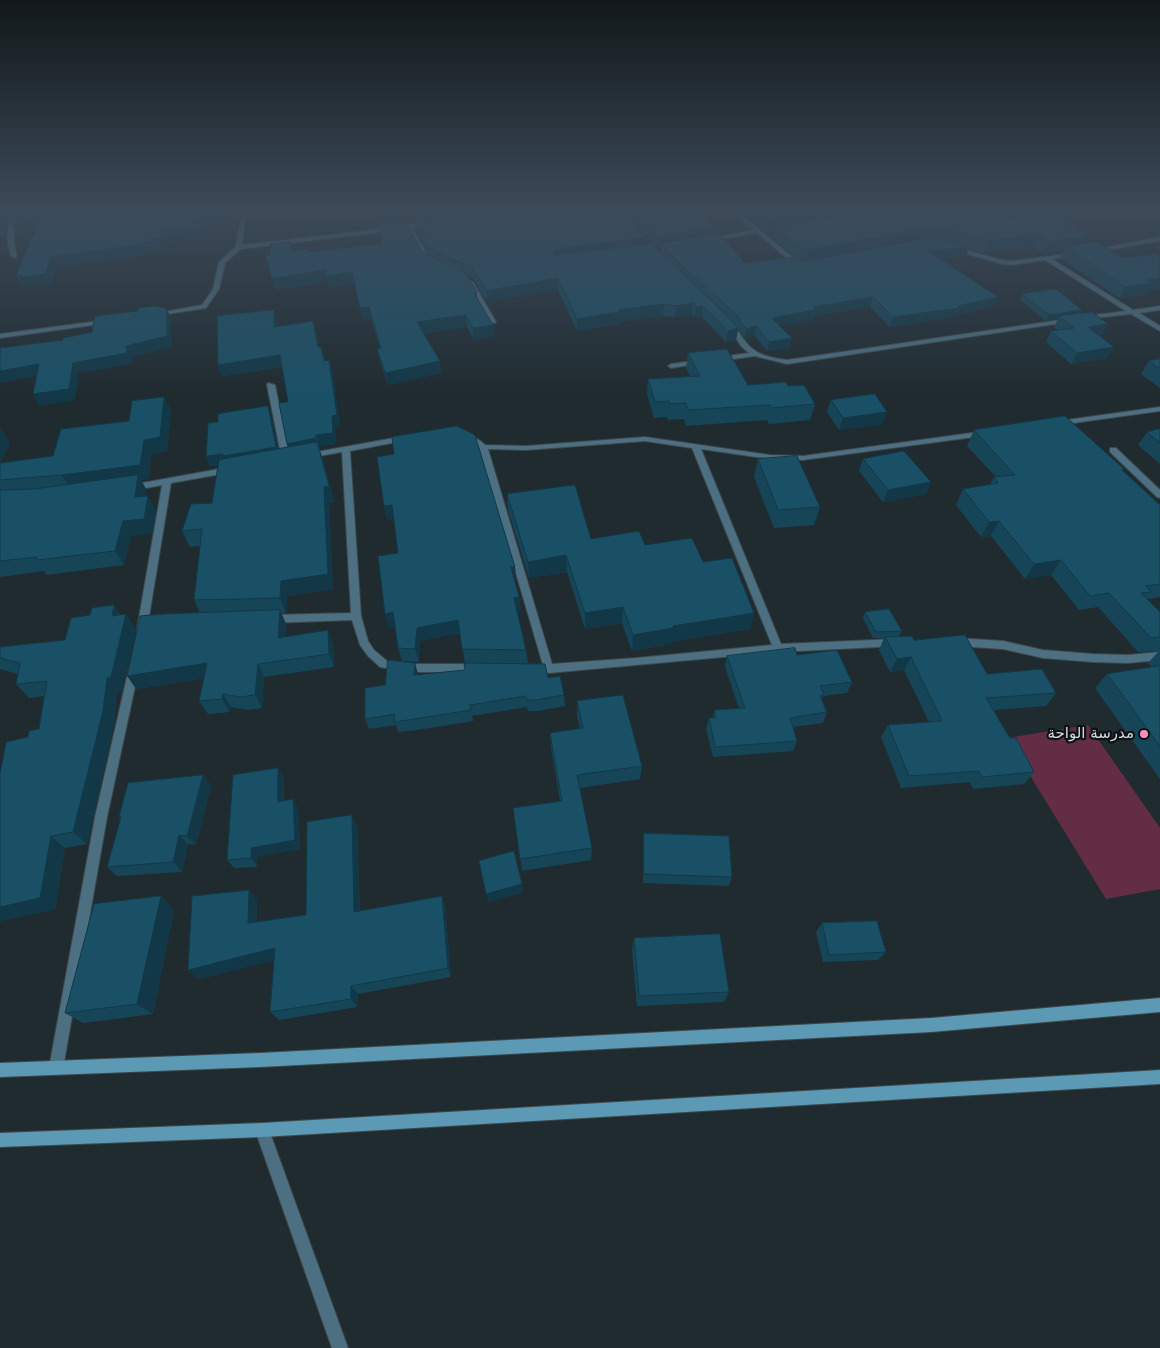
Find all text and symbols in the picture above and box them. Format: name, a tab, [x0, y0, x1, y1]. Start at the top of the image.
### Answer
place label: مدرسة الواحة	[1048, 725, 1134, 743]
marker: مدرسة الواحة	[1138, 728, 1150, 740]

